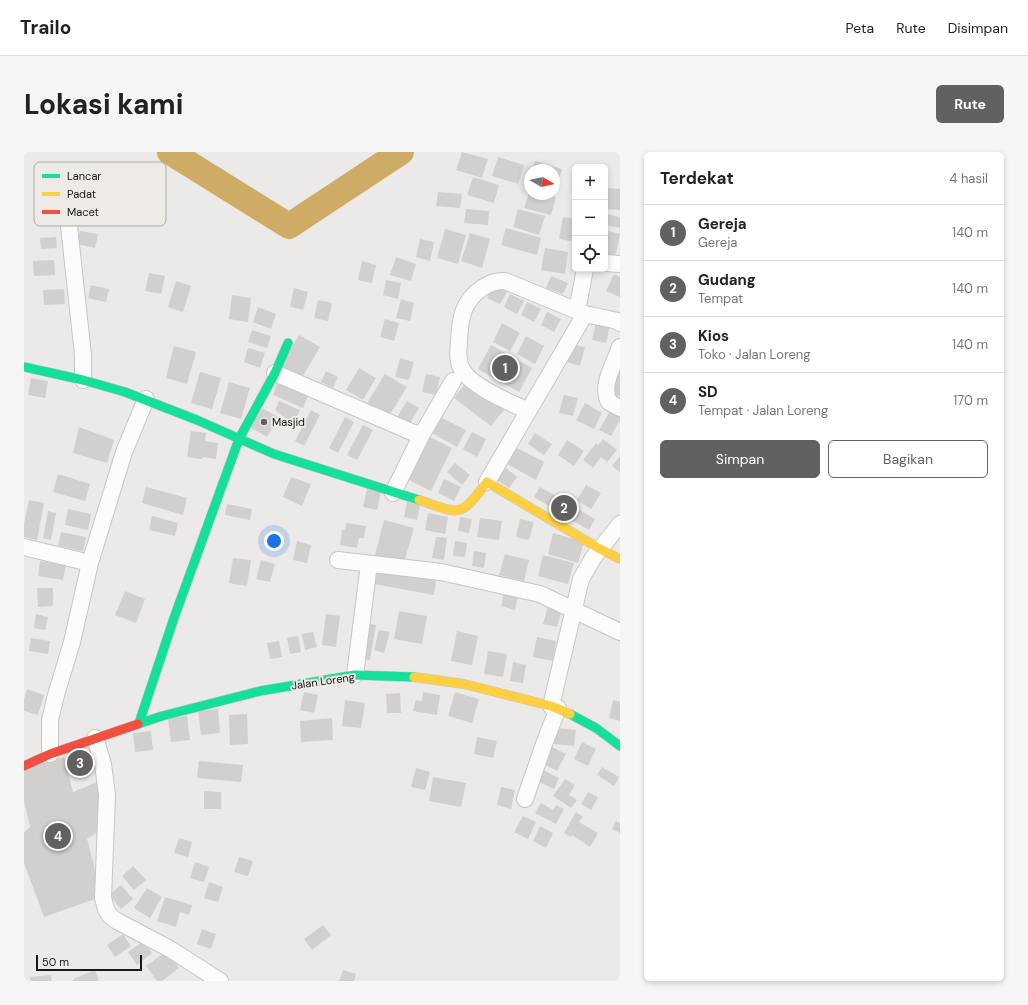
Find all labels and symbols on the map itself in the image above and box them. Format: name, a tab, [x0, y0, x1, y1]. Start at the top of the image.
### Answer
legend	[34, 162, 166, 226]
north arrow	[524, 164, 560, 200]
text: Lancar	[67, 169, 101, 183]
text: Padat	[67, 187, 96, 201]
text: Macet	[67, 205, 99, 219]
pin: 1	[492, 353, 518, 383]
place label: Masjid	[272, 415, 305, 429]
marker: Masjid	[259, 417, 269, 427]
pin: 2	[551, 493, 577, 523]
your location	[264, 531, 284, 551]
street label: Jalan Loreng	[290, 670, 356, 692]
pin: 3	[67, 748, 93, 778]
pin: 4	[45, 821, 71, 851]
scale bar	[36, 953, 142, 972]

